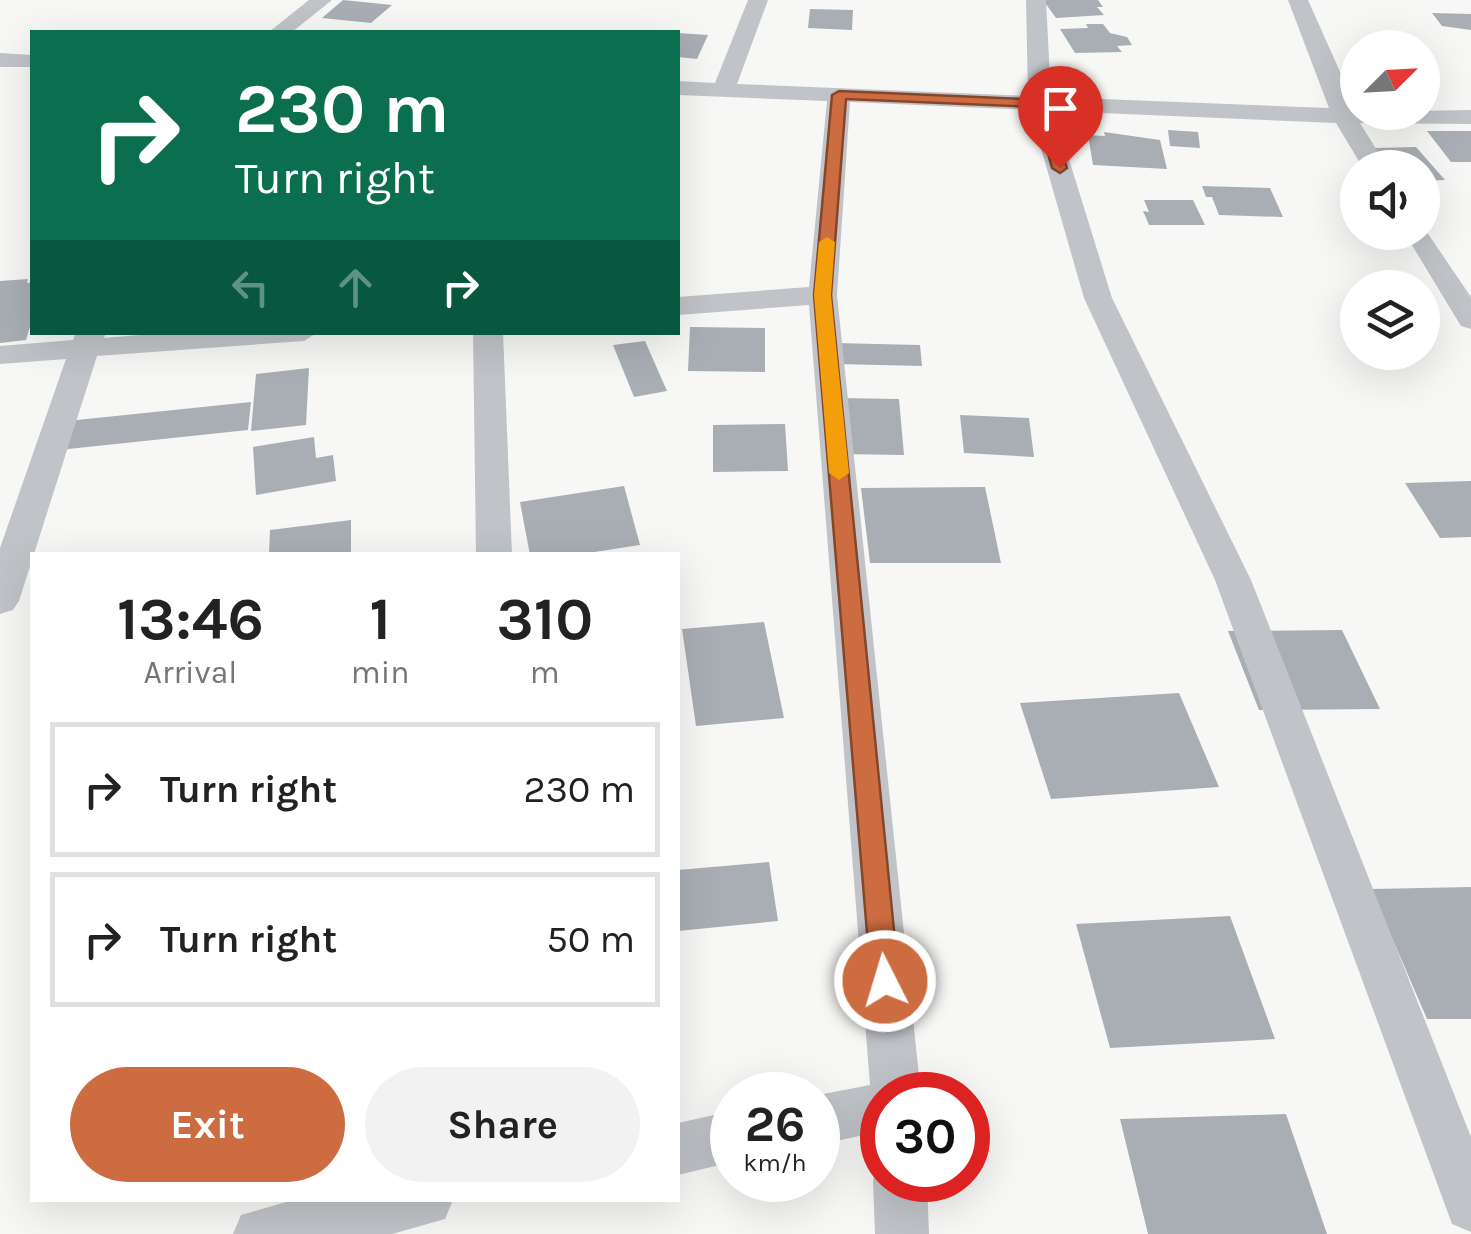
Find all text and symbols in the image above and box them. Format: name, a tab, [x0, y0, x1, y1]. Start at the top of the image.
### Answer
north arrow	[1340, 30, 1440, 130]
map controls	[1340, 30, 1440, 370]
pin	[1018, 66, 1103, 169]
text: 230 m	[235, 68, 449, 150]
icon: right	[70, 70, 200, 200]
icon: arrive	[1033, 81, 1088, 136]
button: sound	[1340, 150, 1440, 250]
text: Turn right	[235, 152, 435, 204]
icon: left	[223, 260, 278, 315]
icon: ahead	[328, 260, 383, 315]
icon: right	[433, 260, 488, 315]
button: layers	[1340, 270, 1440, 370]
text: 13:46	[117, 584, 264, 654]
text: 1	[369, 584, 391, 654]
text: 310	[496, 584, 593, 654]
text: Arrival	[144, 654, 237, 691]
text: min	[351, 654, 410, 691]
text: m	[530, 654, 560, 691]
icon: right	[75, 762, 130, 817]
text: Turn right	[160, 767, 337, 812]
text: 230 m	[523, 767, 635, 812]
icon: right	[75, 912, 130, 967]
text: Turn right	[160, 917, 337, 962]
text: 50 m	[546, 917, 635, 962]
position arrow	[833, 929, 937, 1033]
button: Exit	[70, 1067, 345, 1182]
button: Share	[365, 1067, 640, 1182]
speed limit sign: 30	[860, 1072, 990, 1202]
text: 26	[745, 1095, 805, 1154]
text: km/h	[743, 1148, 807, 1177]

